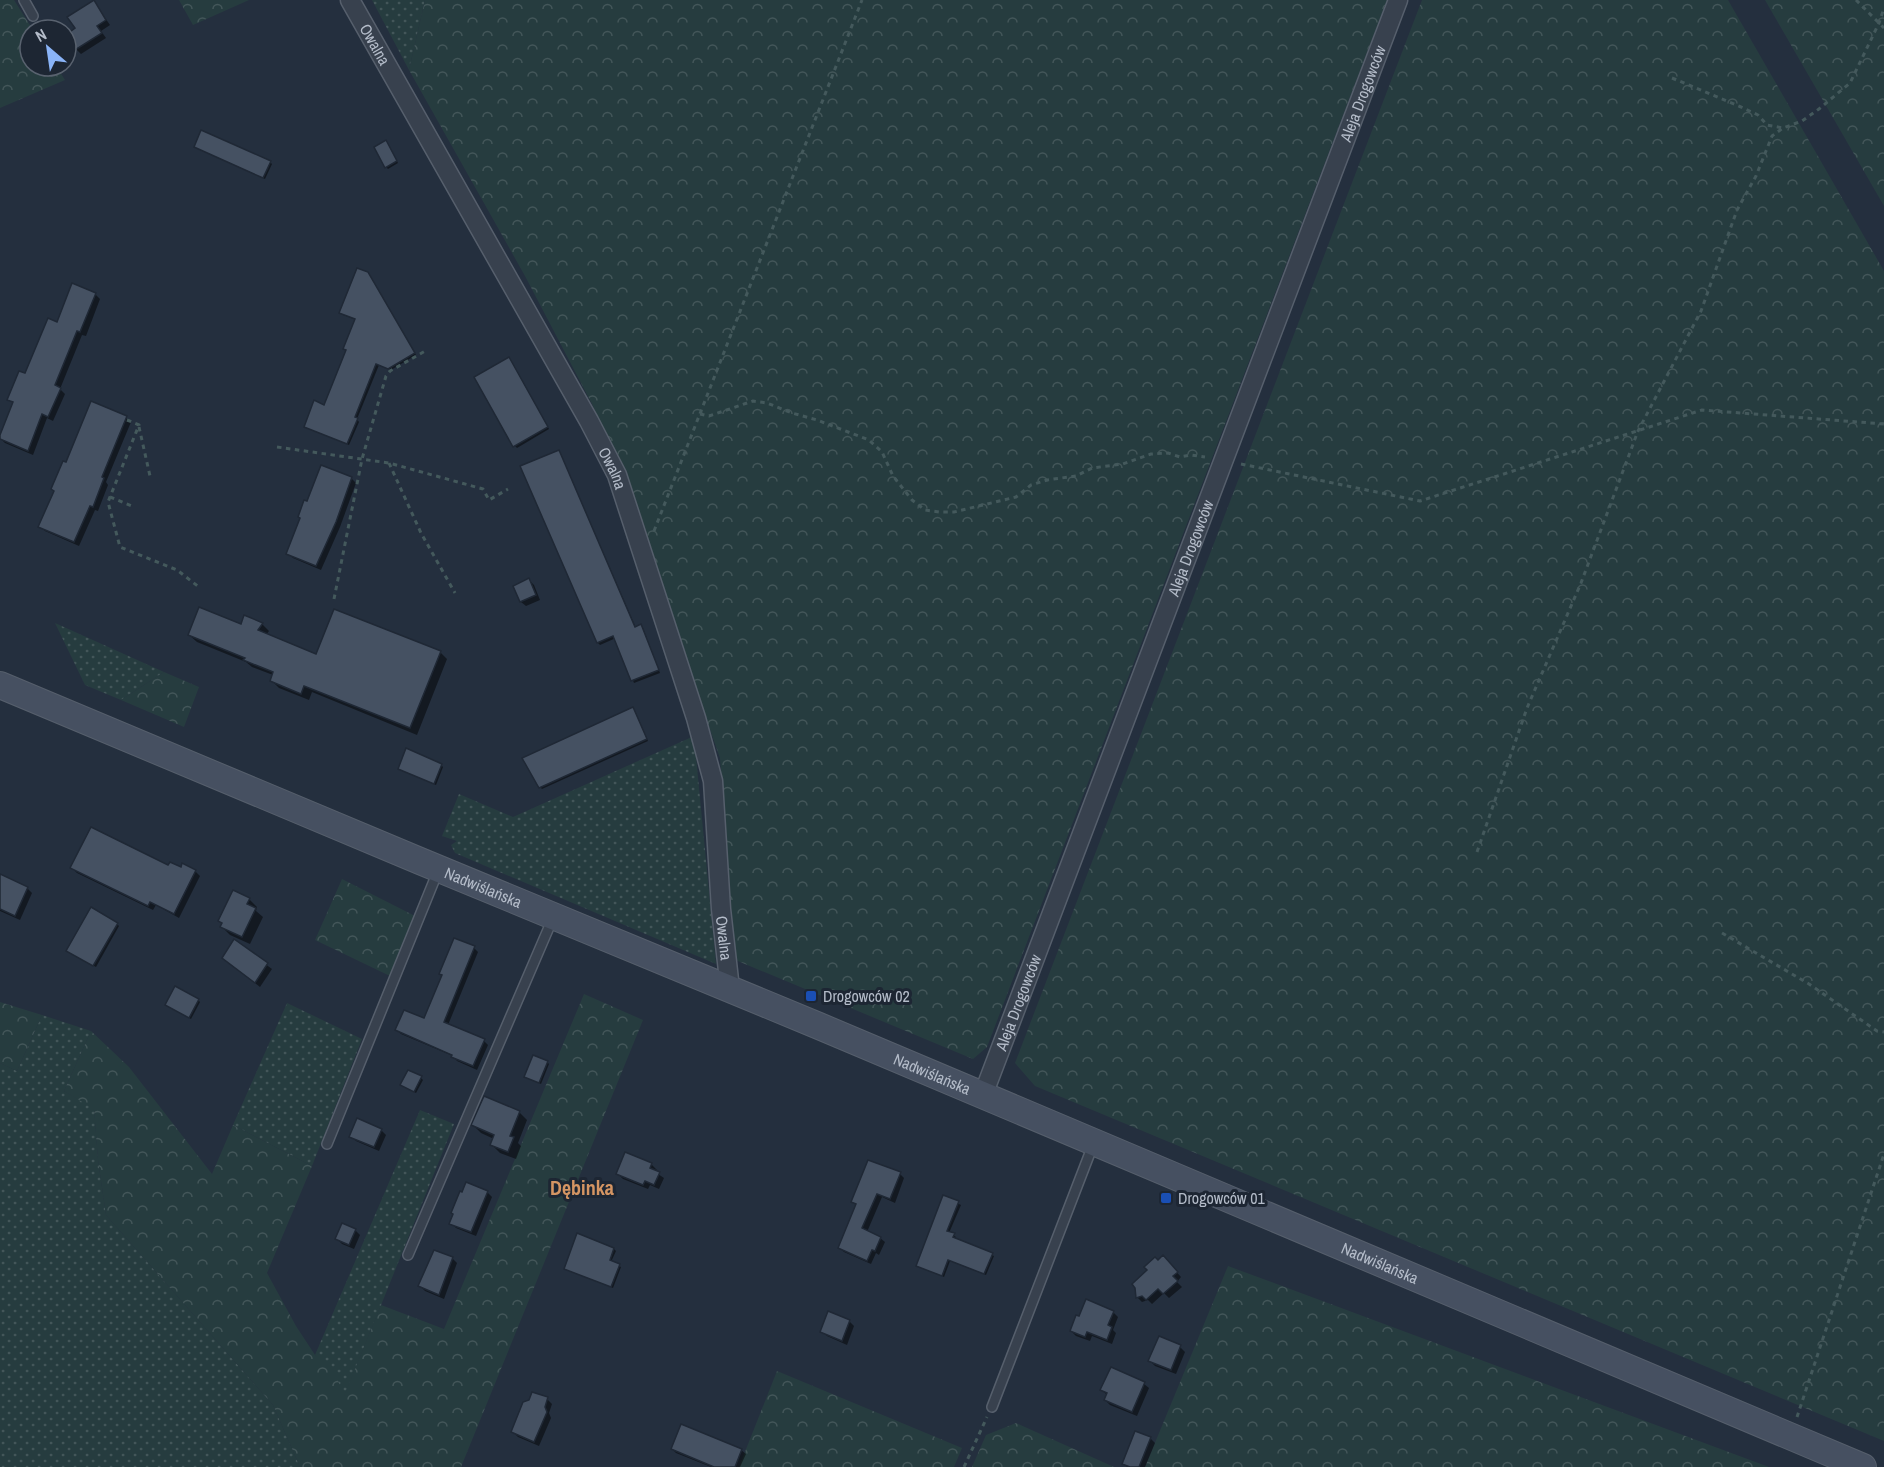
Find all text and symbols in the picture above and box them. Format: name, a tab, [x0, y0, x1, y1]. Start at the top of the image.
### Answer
north arrow	[18, 18, 78, 78]
street label: Owalna	[355, 20, 396, 70]
text: N	[31, 23, 50, 47]
street label: Aleja Drogowców	[1334, 42, 1391, 146]
street label: Owalna	[593, 443, 632, 493]
street label: Aleja Drogowców	[1162, 496, 1219, 600]
street label: Nadwiślańska	[441, 861, 526, 913]
street label: Owalna	[711, 915, 738, 962]
street label: Aleja Drogowców	[989, 951, 1047, 1055]
place label: Drogowców 02	[823, 985, 910, 1007]
marker: Drogowców 02	[804, 989, 818, 1003]
street label: Nadwiślańska	[890, 1048, 975, 1100]
district label: Dębinka	[550, 1174, 614, 1201]
place label: Drogowców 01	[1178, 1187, 1265, 1209]
marker: Drogowców 01	[1159, 1191, 1173, 1205]
street label: Nadwiślańska	[1338, 1237, 1422, 1289]

